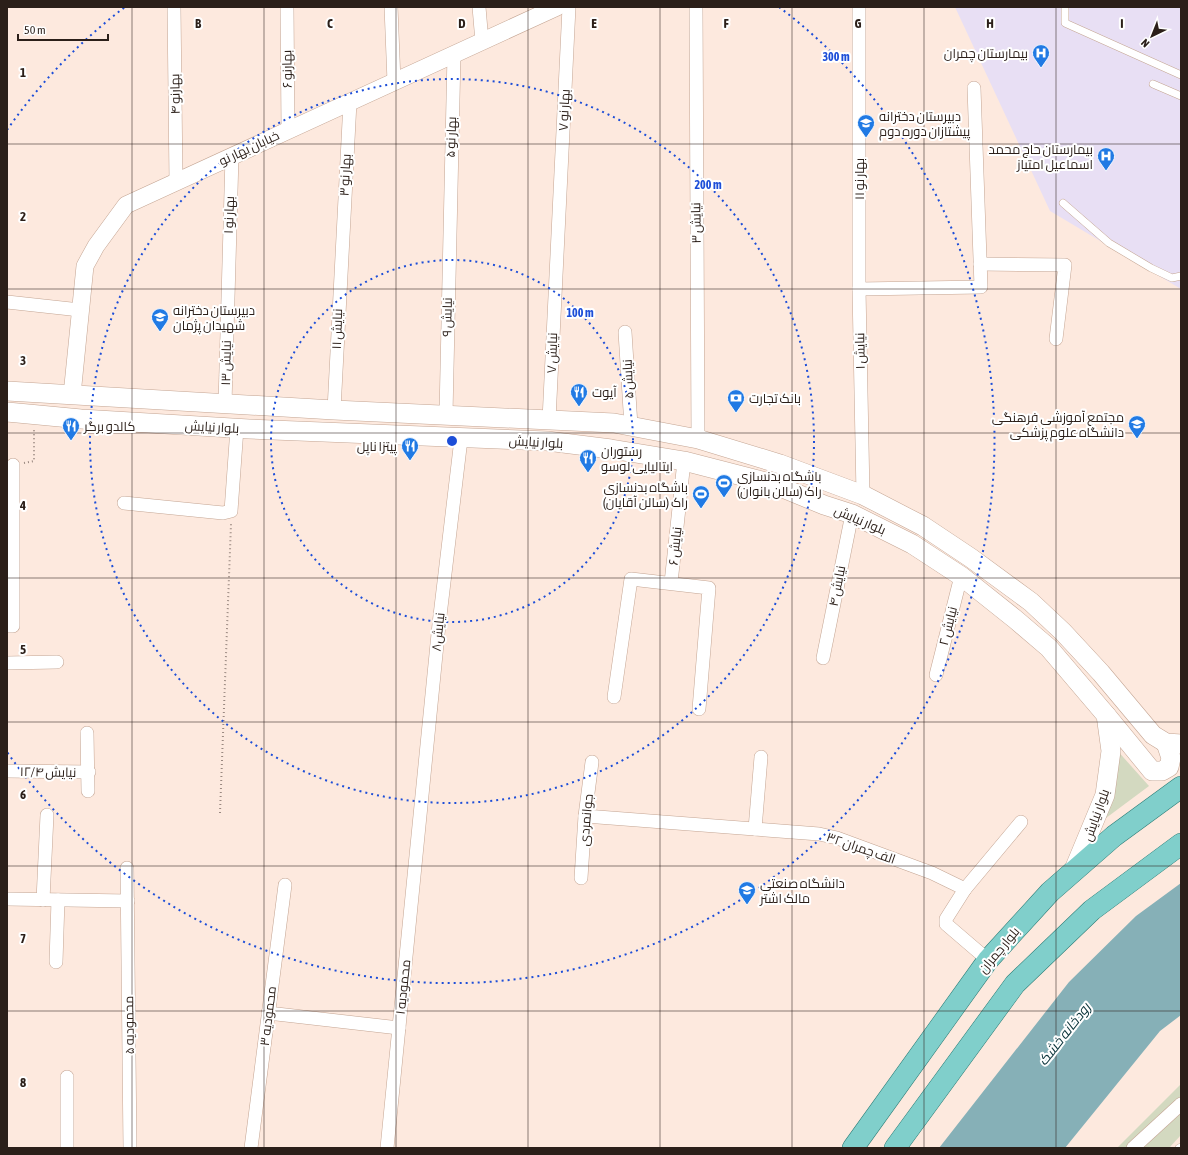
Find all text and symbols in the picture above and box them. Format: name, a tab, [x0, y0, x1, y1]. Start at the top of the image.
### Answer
scale bar	[18, 16, 108, 42]
text: B	[195, 16, 202, 31]
text: C	[327, 16, 333, 31]
text: D	[458, 16, 466, 31]
text: E	[591, 16, 597, 31]
text: F	[723, 16, 729, 31]
text: G	[855, 16, 862, 31]
text: H	[986, 16, 994, 31]
text: I	[1120, 16, 1124, 31]
north arrow	[1132, 16, 1172, 56]
text: 50 m	[24, 23, 46, 37]
text: N	[1139, 37, 1152, 50]
hospital icon: بیمارستان چمران	[1031, 43, 1051, 68]
place label: بیمارستان چمران	[944, 46, 1028, 63]
street label: ۶ بهارنو	[279, 50, 295, 88]
text: 300 m	[822, 50, 850, 64]
text: 1	[20, 65, 26, 80]
street label: ۴ بهارنو	[167, 74, 183, 114]
street label: ۷ بهار نو	[555, 89, 573, 131]
place label: دبیرستان دخترانه پیشتازان دوره دوم	[879, 109, 971, 141]
school or university icon: دبیرستان دخترانه پیشتازان دوره دوم	[856, 113, 876, 138]
street label: ۵ بهار نو	[443, 116, 459, 158]
street label: خیابان بهار نو	[217, 128, 281, 168]
place label: بیمارستان حاج محمد اسماعیل امتیاز	[989, 142, 1093, 172]
hospital icon: بیمارستان حاج محمد اسماعیل امتیاز	[1096, 146, 1116, 171]
street label: ۳ بهار نو	[336, 153, 354, 197]
street label: ۱۱ بهار نو	[852, 158, 867, 200]
text: 200 m	[694, 178, 722, 192]
street label: ۱ بهار نو	[221, 196, 237, 234]
street label: نیایش ۳	[688, 202, 704, 244]
text: 2	[20, 209, 26, 224]
street label: نیایش ۹	[439, 297, 455, 337]
place label: دبیرستان دخترانه شهیدان پژمان	[173, 303, 255, 335]
text: 100 m	[566, 306, 594, 320]
school or university icon: دبیرستان دخترانه شهیدان پژمان	[150, 307, 170, 332]
street label: نیایش ۱۱	[329, 308, 345, 350]
street label: نیایش ۷	[544, 332, 560, 374]
street label: نیایش ۱	[852, 333, 868, 369]
street label: نیایش ۱۳	[218, 340, 234, 386]
text: 3	[20, 353, 26, 368]
street label: نیایش ۵	[619, 359, 637, 399]
restaurant icon: آیوت	[569, 382, 589, 407]
place label: آیوت	[592, 385, 617, 400]
bank icon: بانک تجارت	[726, 388, 746, 413]
place label: بانک تجارت	[749, 391, 801, 406]
place label: مجتمع آموزشی فرهنگی دانشگاه علوم پزشکی	[992, 410, 1124, 442]
school or university icon: مجتمع آموزشی فرهنگی دانشگاه علوم پزشکی	[1127, 414, 1147, 439]
restaurant icon: کالدو برگر	[61, 416, 81, 441]
street label: بلوار نیایش	[184, 418, 240, 436]
place label: کالدو برگر	[83, 419, 135, 434]
street label: بلوار نیایش	[508, 433, 564, 451]
centre of rings	[445, 434, 459, 448]
restaurant icon: پیتزا ناپل	[400, 436, 420, 461]
place label: پیتزا ناپل	[357, 439, 398, 456]
place label: رستوران ایتالیایی لوسو	[601, 444, 673, 474]
restaurant icon: رستوران ایتالیایی لوسو	[578, 448, 598, 473]
place label: باشگاه بدنسازی راک (سالن بانوان)	[737, 469, 822, 499]
sports icon: باشگاه بدنسازی راک (سالن بانوان)	[714, 473, 734, 498]
place label: باشگاه بدنسازی راک (سالن آقایان)	[603, 480, 688, 510]
sports icon: باشگاه بدنسازی راک (سالن آقایان)	[691, 484, 711, 509]
text: 4	[19, 498, 26, 513]
street label: بلوار نیایش	[832, 502, 888, 538]
street label: نیایش ۶	[666, 526, 684, 566]
street label: نیایش ۴	[826, 564, 848, 608]
street label: نیایش ۲	[936, 605, 960, 647]
street label: نیایش۸	[429, 612, 447, 652]
text: 5	[20, 642, 26, 657]
street label: ۱۲/۴ نیایش	[20, 764, 76, 780]
text: 6	[20, 787, 26, 802]
street label: بلوار نیایش	[1080, 787, 1112, 843]
street label: جوانمردی	[576, 793, 596, 847]
street label: ۳۲ الف چمران	[824, 829, 898, 869]
place label: دانشگاه صنعتی مالک اشتر	[759, 876, 845, 906]
school or university icon: دانشگاه صنعتی مالک اشتر	[737, 880, 757, 905]
street label: بلوار چمران	[975, 924, 1024, 977]
text: 7	[20, 931, 26, 946]
street label: ۱ محمودیه	[393, 959, 413, 1015]
street label: ۳ محمودیه	[257, 985, 279, 1047]
street label: ۵ محمودیه	[121, 996, 137, 1054]
water label: رودخانه خشک	[1035, 999, 1095, 1069]
text: 8	[20, 1075, 26, 1090]

